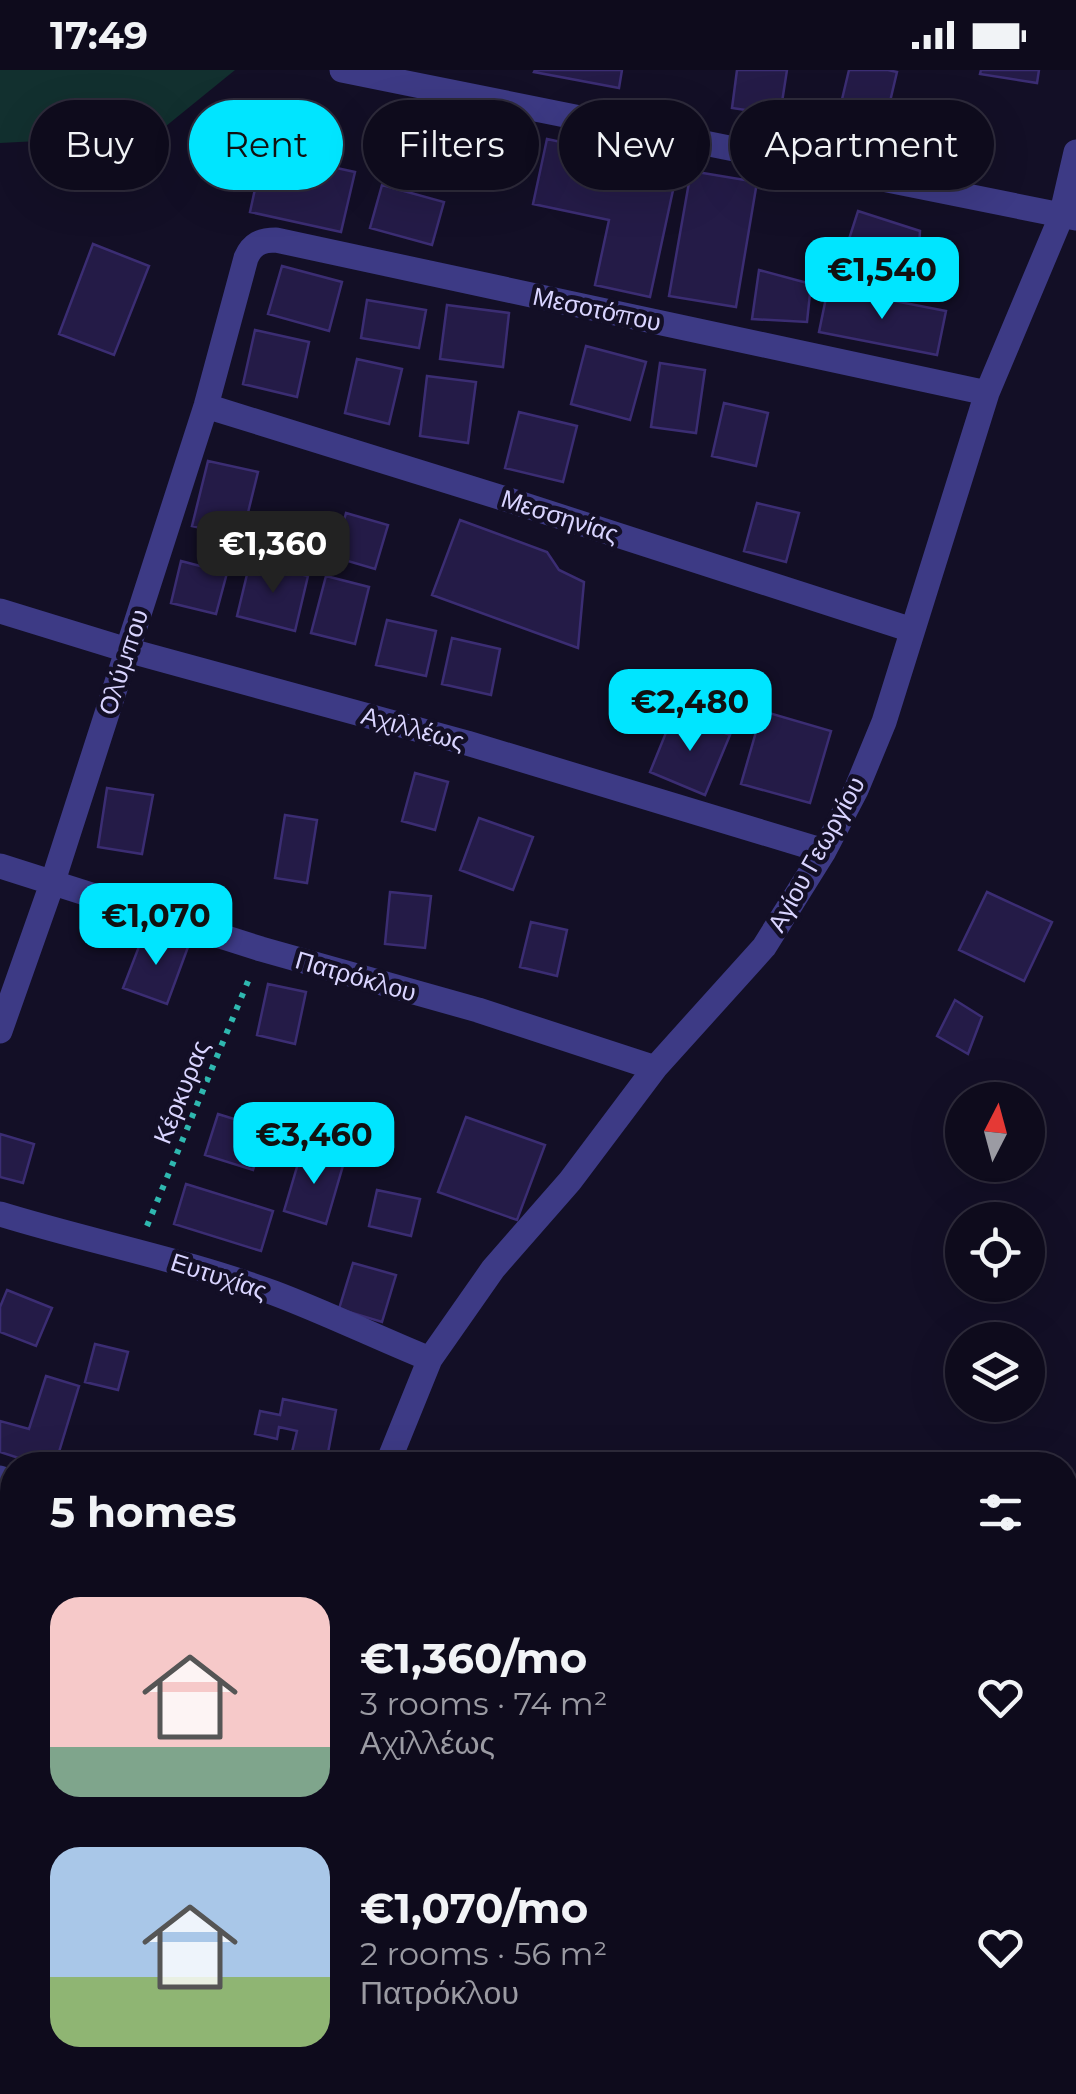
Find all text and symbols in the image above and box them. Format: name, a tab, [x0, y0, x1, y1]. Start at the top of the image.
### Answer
text: 17:49	[50, 12, 148, 59]
chip: Buy	[30, 100, 169, 190]
chip: Rent	[189, 100, 343, 190]
chip: Filters	[363, 100, 539, 190]
chip: New	[559, 100, 710, 190]
chip: Apartment	[730, 100, 994, 190]
pin: €1,540	[801, 237, 963, 322]
text: €1,540	[827, 250, 937, 289]
street label: Μεσοτόπου	[530, 281, 664, 337]
street label: Μεσσηνίας	[498, 483, 622, 549]
pin: €1,360	[192, 511, 354, 596]
text: €1,360	[219, 524, 327, 563]
street label: Ολύμπου	[92, 605, 154, 719]
pin: €2,480	[609, 669, 771, 754]
text: €2,480	[631, 682, 749, 721]
street label: Αχιλλέως	[358, 700, 468, 756]
street label: Αγίου Γεωργίου	[761, 771, 871, 937]
pin: €1,070	[75, 883, 237, 968]
text: €1,070	[101, 896, 211, 935]
street label: Πατρόκλου	[292, 944, 420, 1008]
street label: Κέρκυρας	[147, 1036, 215, 1148]
north arrow	[945, 1082, 1045, 1182]
map controls	[945, 1082, 1045, 1422]
pin: €3,460	[233, 1102, 395, 1187]
text: €3,460	[255, 1115, 373, 1154]
button: locate	[945, 1202, 1045, 1302]
street label: Ευτυχίας	[167, 1246, 271, 1306]
button: layers	[945, 1322, 1045, 1422]
icon: filters	[973, 1485, 1028, 1540]
text: 5 homes	[50, 1486, 237, 1538]
text: €1,360/mo	[360, 1632, 587, 1684]
icon: home	[130, 1637, 250, 1757]
icon: heart	[973, 1670, 1028, 1725]
text: 3 rooms · 74 m²	[360, 1684, 607, 1723]
text: Αχιλλέως	[360, 1723, 495, 1762]
text: €1,070/mo	[360, 1882, 588, 1934]
icon: home	[130, 1887, 250, 2007]
icon: heart	[973, 1920, 1028, 1975]
text: 2 rooms · 56 m²	[360, 1934, 607, 1973]
text: Πατρόκλου	[360, 1973, 519, 2012]

